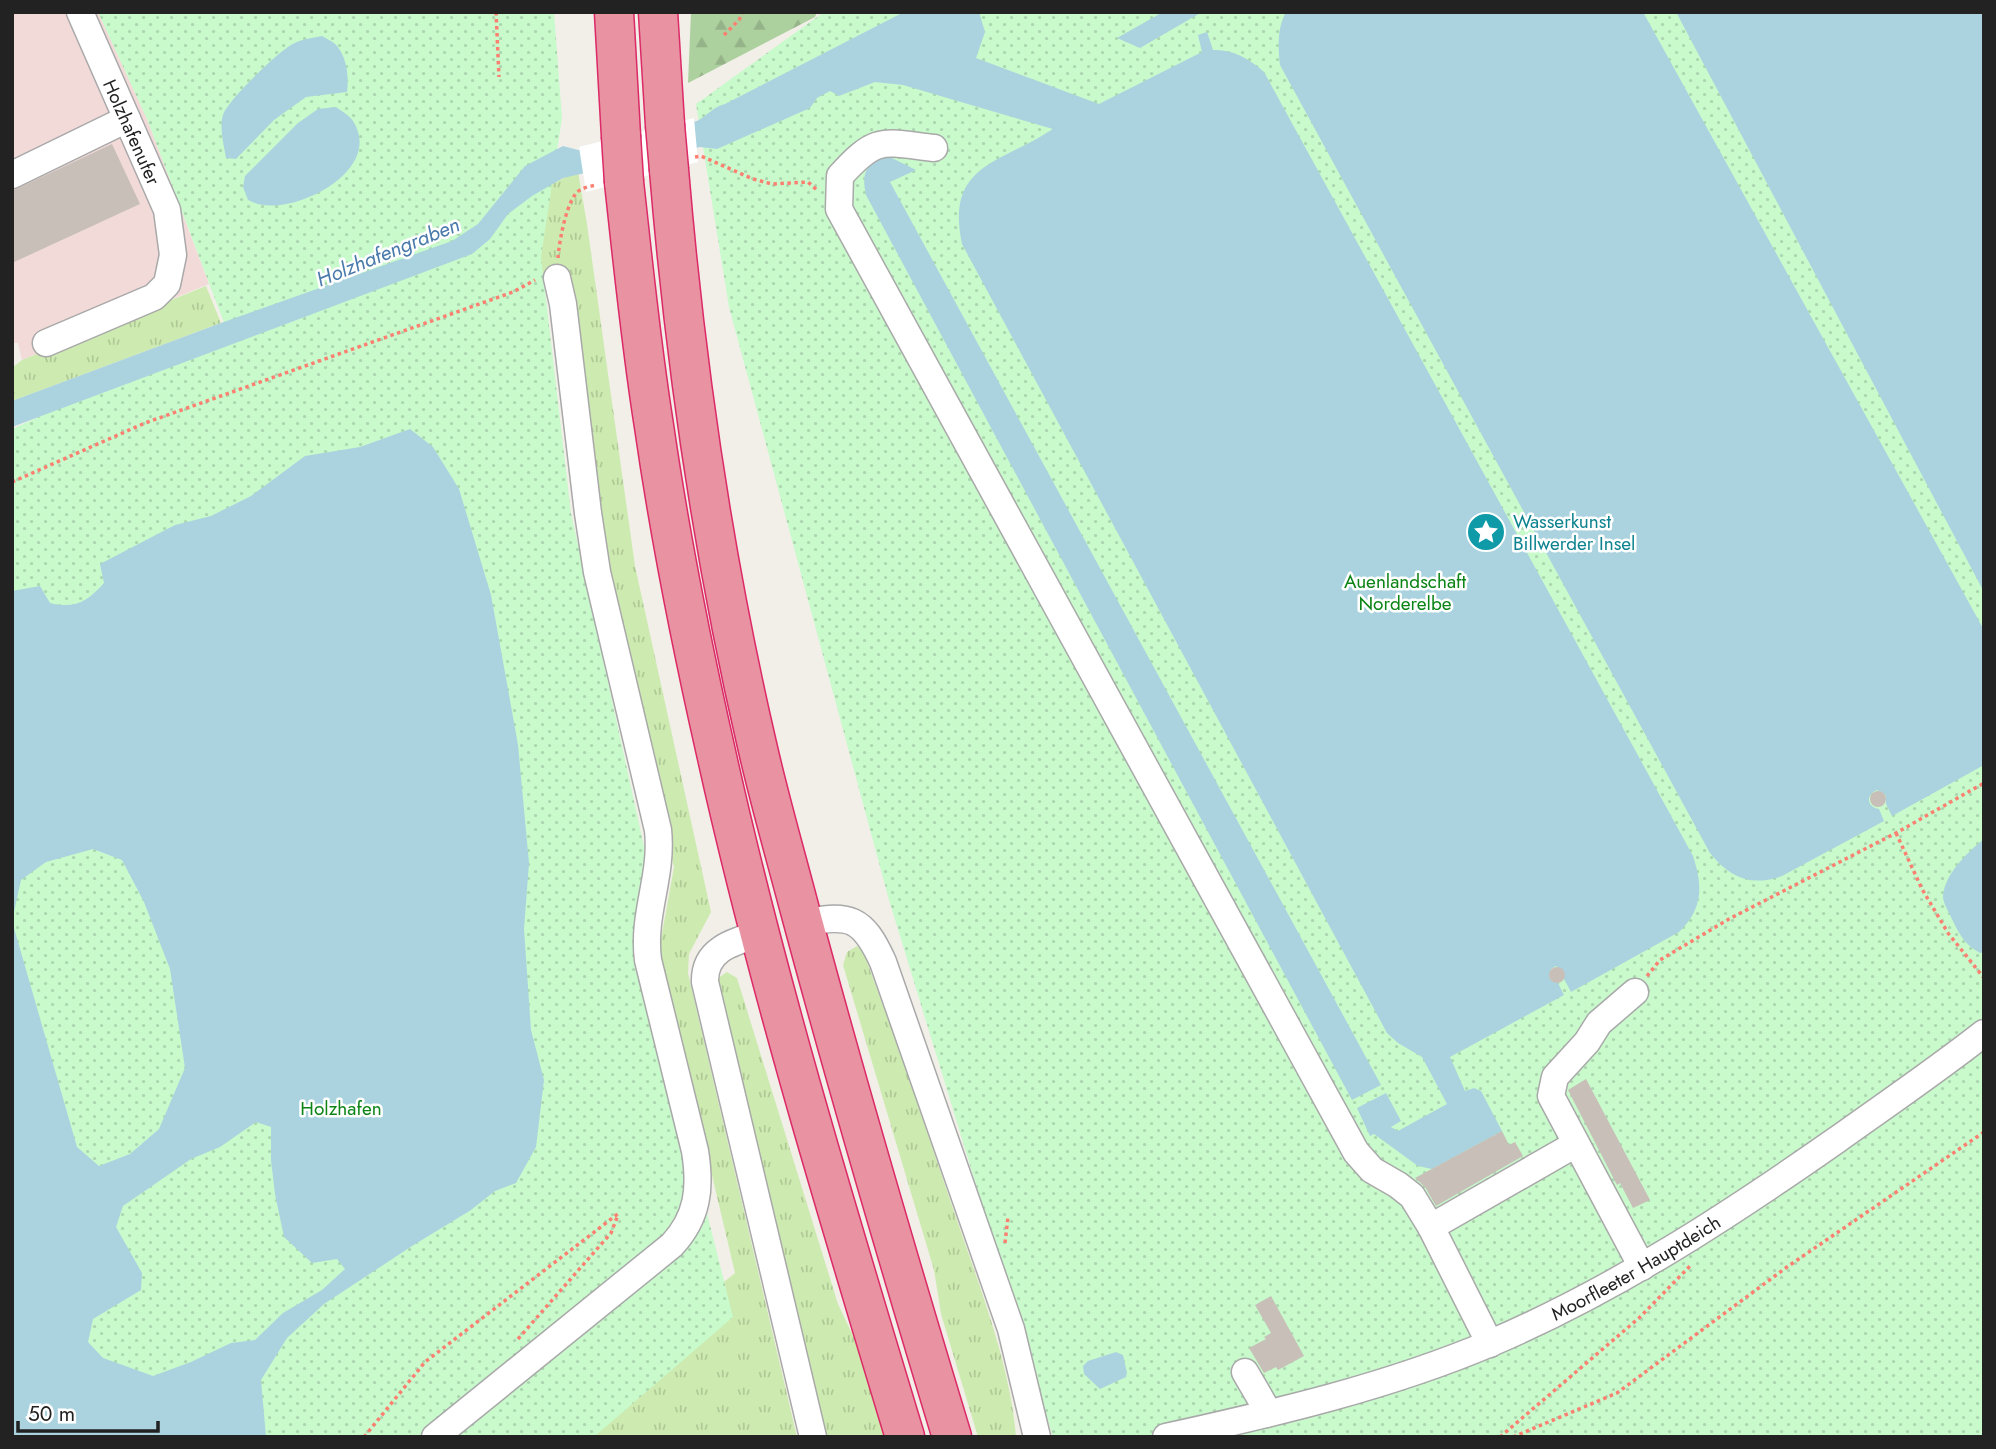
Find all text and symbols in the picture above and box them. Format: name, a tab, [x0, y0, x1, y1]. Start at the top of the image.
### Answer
street label: Holzhafenufer	[96, 75, 167, 190]
water label: Holzhafengraben	[312, 210, 464, 294]
place label: Wasserkunst Billwerder Insel	[1513, 508, 1636, 557]
place icon: Wasserkunst Billwerder Insel	[1465, 511, 1507, 553]
park label: Auenlandschaft Norderelbe	[1344, 568, 1466, 617]
park label: Holzhafen	[300, 1095, 382, 1122]
street label: Moorfleeter Hauptdeich	[1546, 1209, 1726, 1327]
scale bar	[18, 1390, 158, 1434]
text: 50 m	[28, 1399, 75, 1429]

